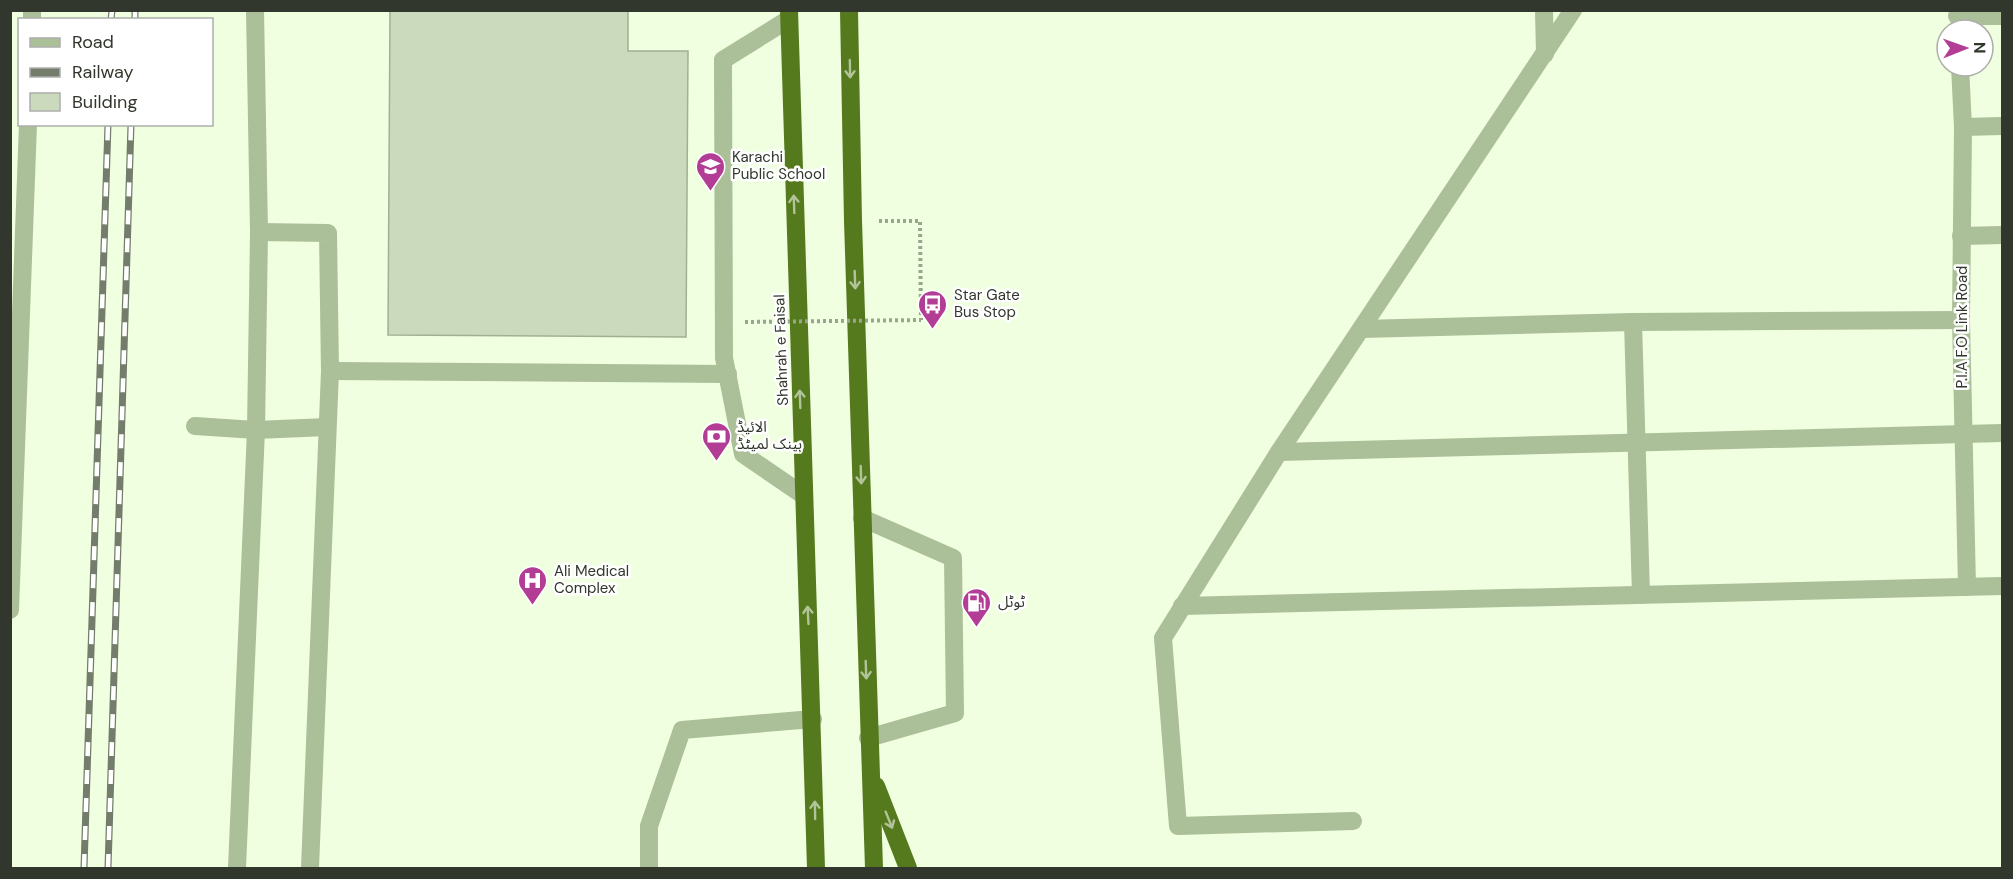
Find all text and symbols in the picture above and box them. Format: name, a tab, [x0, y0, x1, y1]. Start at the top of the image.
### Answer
legend	[18, 18, 213, 126]
north arrow	[1935, 18, 1995, 78]
text: Road	[72, 30, 114, 54]
text: N	[1969, 42, 1990, 54]
one-way arrow	[844, 58, 856, 78]
text: Railway	[72, 60, 134, 84]
text: Building	[72, 90, 137, 114]
place label: Karachi Public School	[732, 147, 825, 184]
school or university icon: Karachi Public School	[695, 150, 727, 192]
one-way arrow	[789, 195, 800, 215]
street label: P.I.A F.O Link Road	[1952, 266, 1972, 388]
one-way arrow	[849, 269, 860, 289]
place label: Star Gate Bus Stop	[954, 285, 1020, 322]
bus stop icon: Star Gate Bus Stop	[917, 288, 949, 330]
street label: Shahrah e Faisal	[769, 294, 793, 406]
one-way arrow	[794, 390, 806, 410]
place label: الائیڈ بینک لمیٹڈ	[737, 417, 802, 454]
bank icon: الائیڈ بینک لمیٹڈ	[700, 420, 732, 462]
one-way arrow	[855, 464, 867, 484]
place label: Ali Medical Complex	[554, 561, 629, 598]
hospital icon: Ali Medical Complex	[517, 564, 549, 606]
fuel station icon: ٹوٹل	[961, 586, 993, 628]
place label: ٹوٹل	[998, 592, 1026, 612]
one-way arrow	[803, 606, 814, 626]
one-way arrow	[861, 659, 872, 679]
one-way arrow	[809, 801, 821, 821]
one-way arrow	[884, 810, 895, 828]

